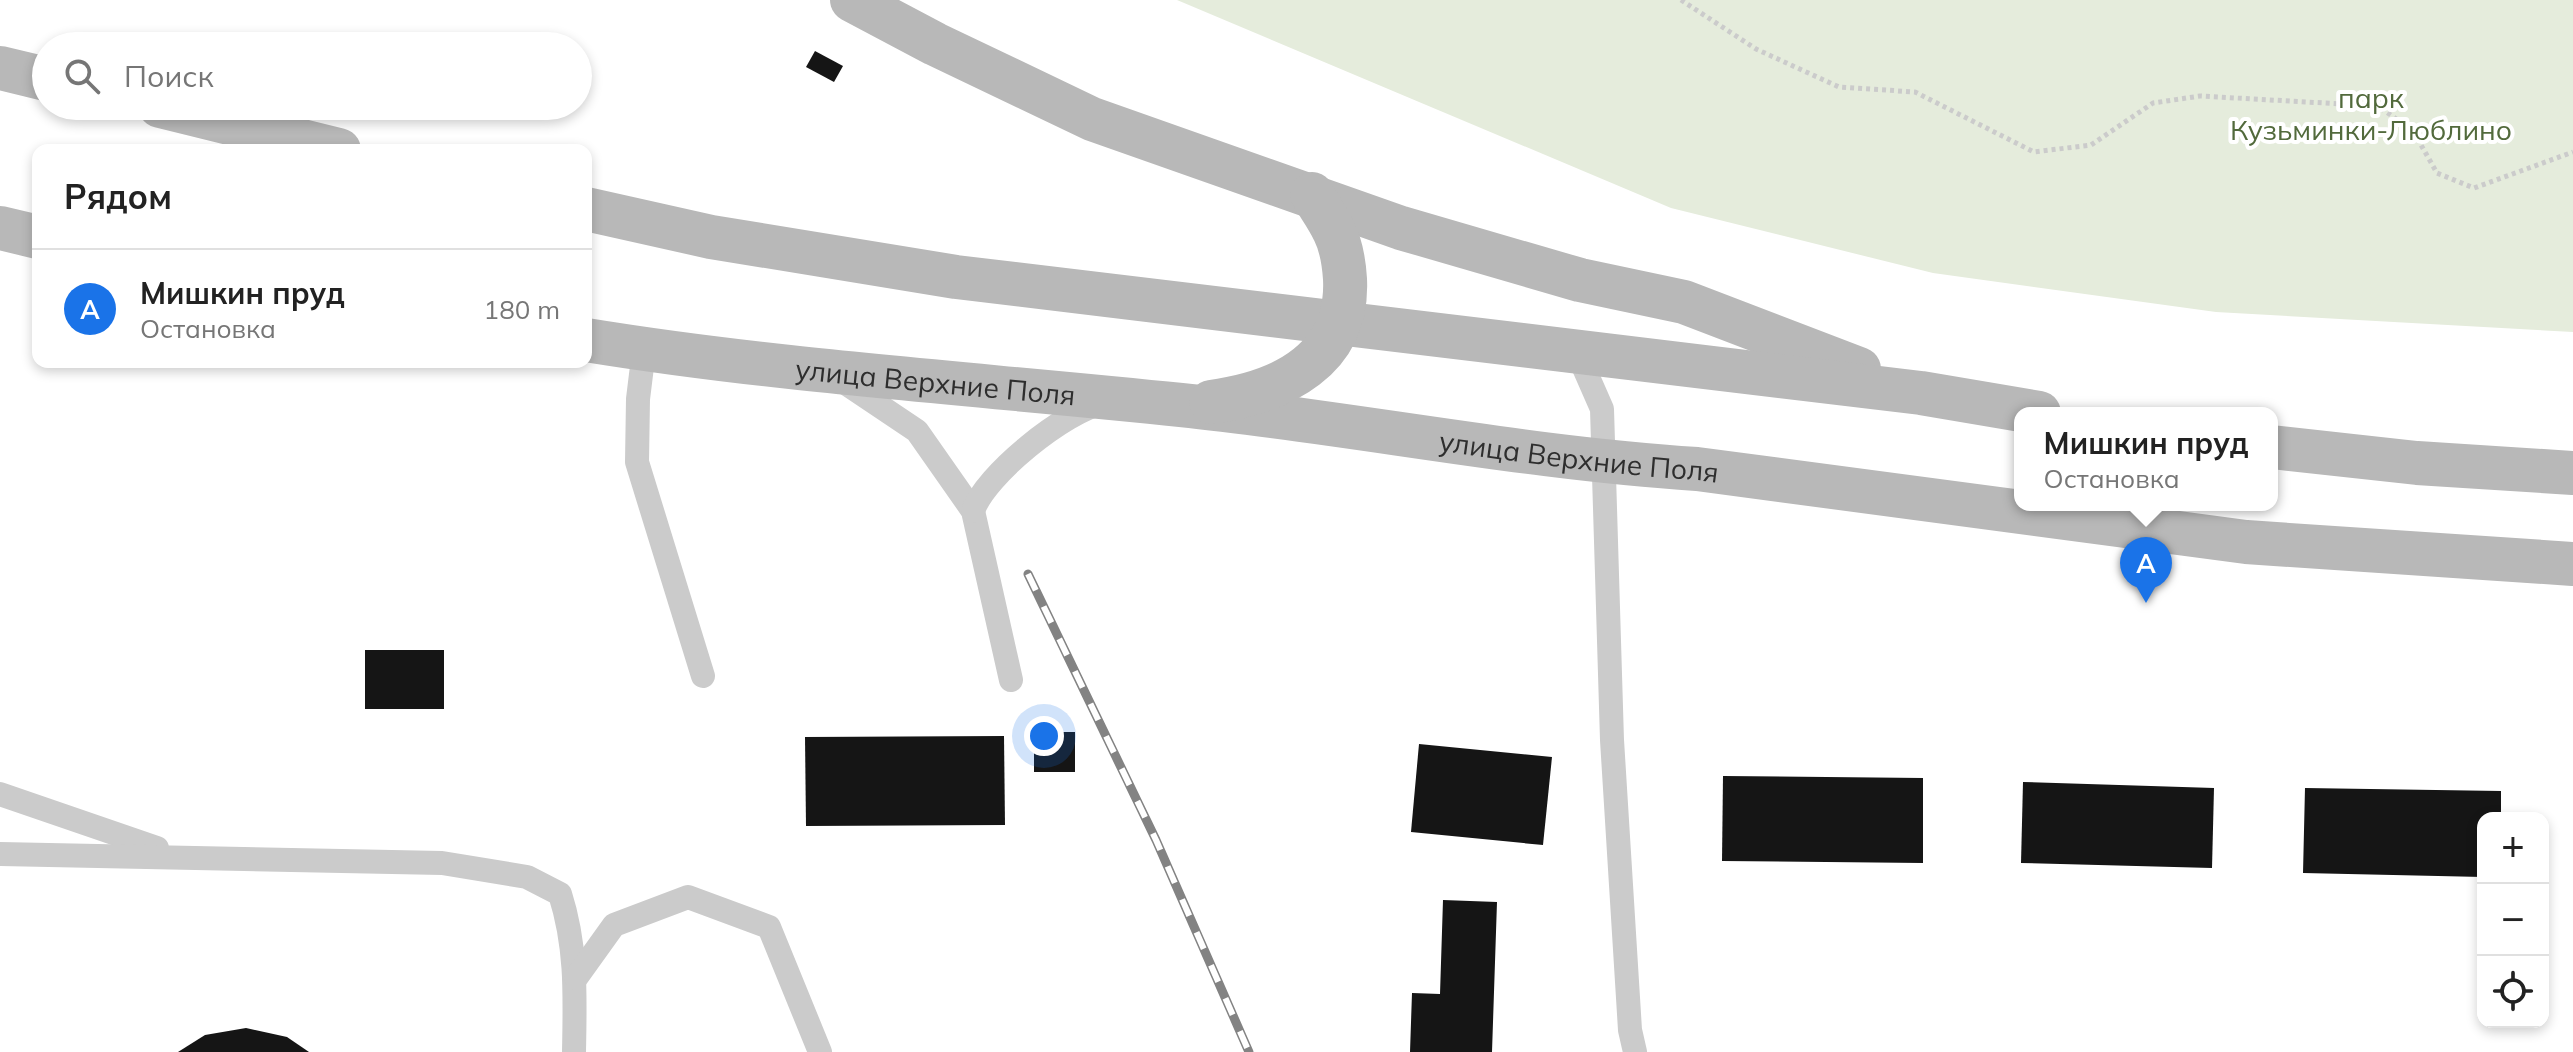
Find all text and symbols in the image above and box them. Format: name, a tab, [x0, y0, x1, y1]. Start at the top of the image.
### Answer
search box	[32, 32, 592, 120]
icon: search	[60, 54, 104, 98]
text: Поиск	[124, 57, 214, 95]
park label: парк Кузьминки-Люблино	[2230, 80, 2512, 147]
text: Рядом	[64, 175, 172, 218]
text: Мишкин пруд	[140, 274, 345, 312]
text: A	[80, 293, 100, 326]
text: 180 m	[484, 293, 560, 326]
text: Остановка	[140, 312, 276, 345]
street label: улица Верхние Поля	[794, 350, 1077, 412]
popup	[2014, 407, 2278, 511]
street label: улица Верхние Поля	[1437, 422, 1721, 489]
text: Мишкин пруд	[2044, 424, 2248, 462]
text: Остановка	[2044, 462, 2180, 495]
pin: A	[2120, 537, 2172, 603]
your location	[1024, 716, 1064, 756]
map controls	[2477, 812, 2549, 1028]
button: +	[2477, 812, 2549, 884]
button: −	[2477, 884, 2549, 956]
button: locate	[2477, 956, 2549, 1028]

